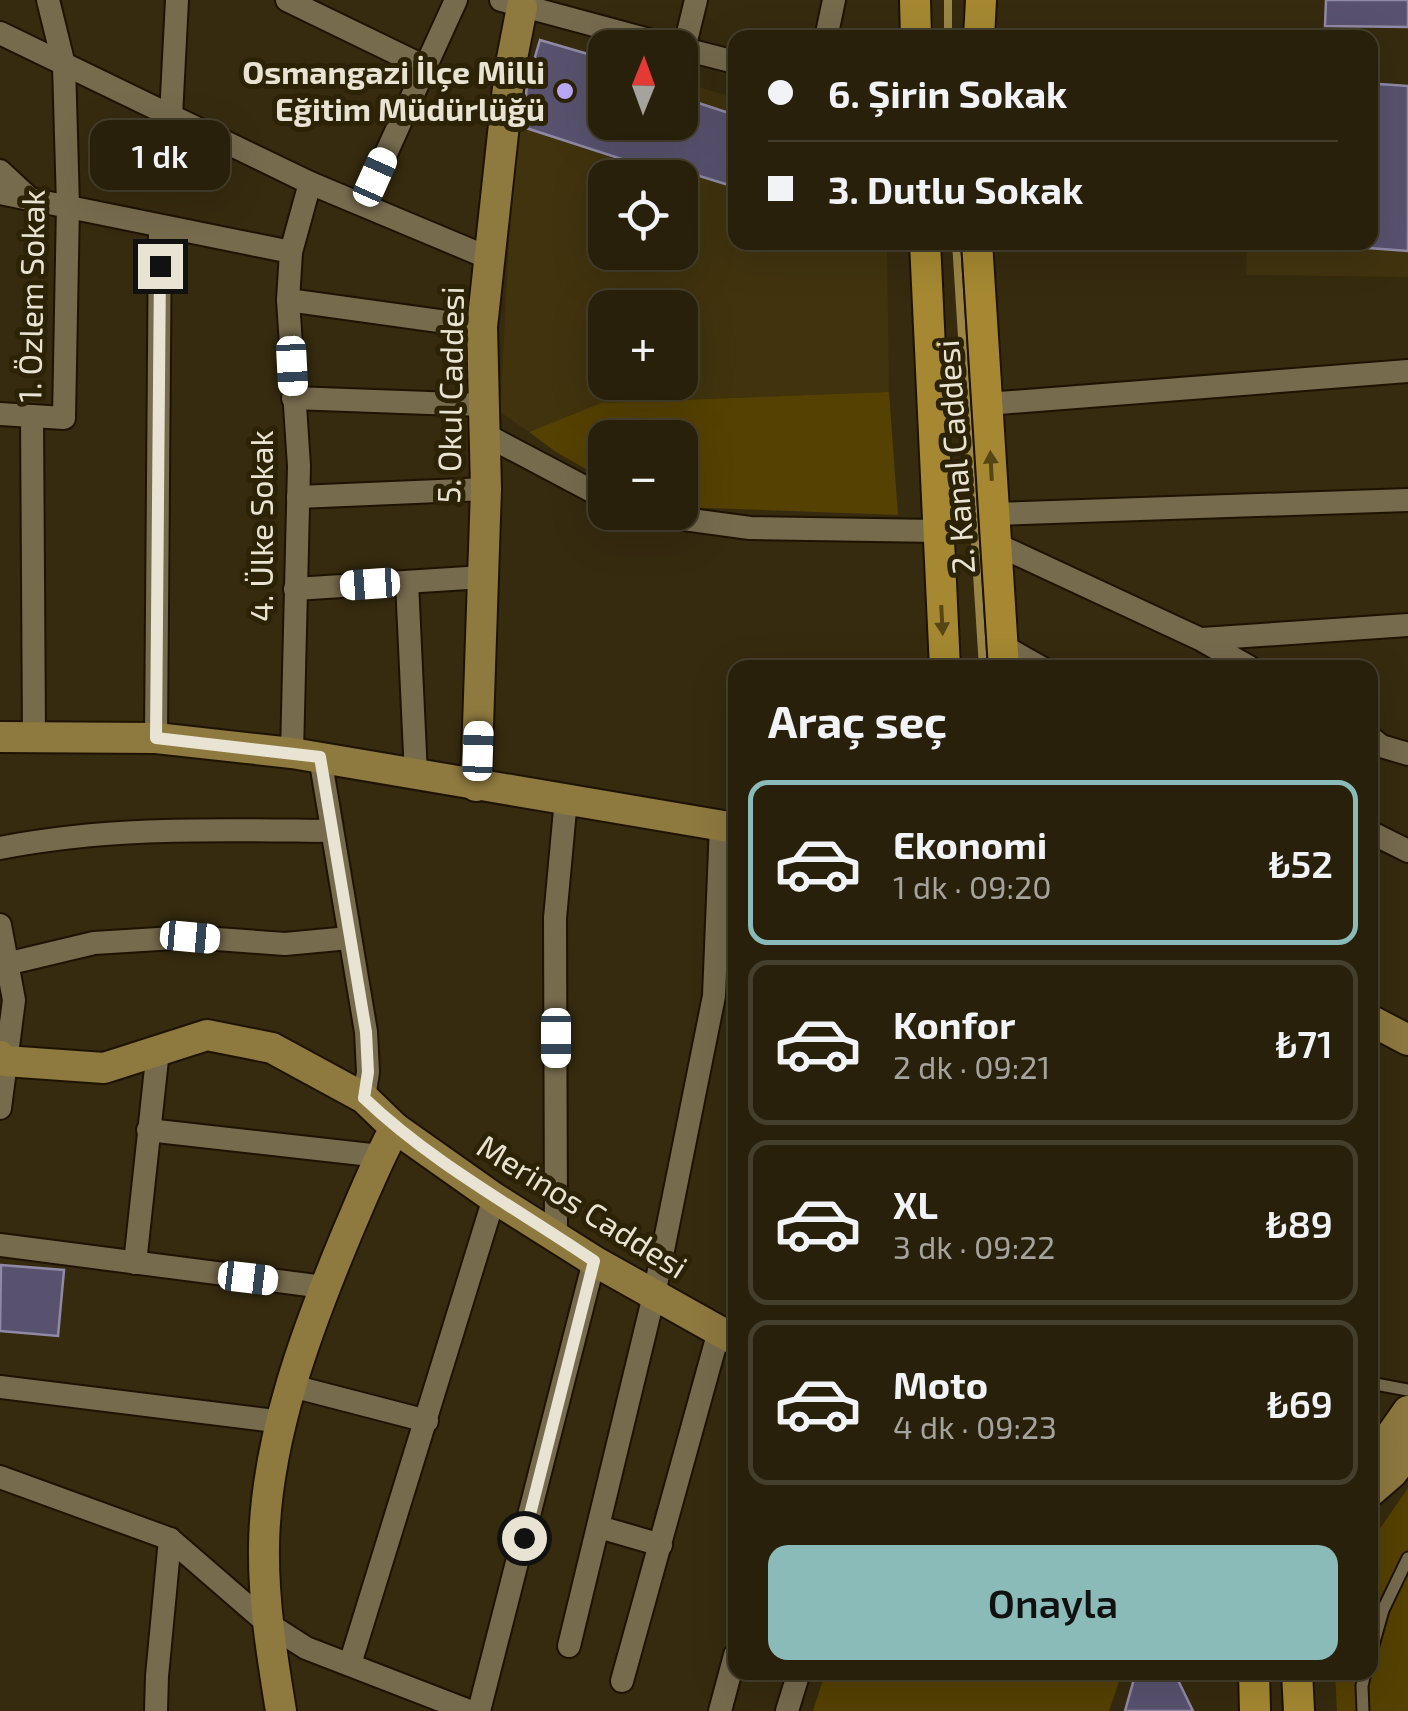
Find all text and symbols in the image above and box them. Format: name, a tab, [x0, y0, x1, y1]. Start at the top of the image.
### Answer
north arrow	[588, 30, 698, 140]
map controls	[588, 30, 698, 530]
place label: Osmangazi İlçe Milli Eğitim Müdürlüğü	[242, 52, 545, 127]
text: 6. Şirin Sokak	[828, 70, 1067, 116]
marker: Osmangazi İlçe Milli Eğitim Müdürlüğü	[554, 80, 576, 102]
callout: 1 dk	[90, 121, 230, 191]
text: 1 dk	[132, 136, 188, 174]
car	[349, 143, 401, 211]
button: locate	[588, 160, 698, 270]
text: 3. Dutlu Sokak	[828, 166, 1083, 212]
street label: 1. Özlem Sokak	[9, 189, 51, 403]
route end	[138, 244, 183, 289]
street label: 5. Okul Caddesi	[428, 286, 470, 504]
button: +	[588, 290, 698, 400]
car	[275, 335, 309, 397]
street label: 2. Kanal Caddesi	[927, 339, 981, 576]
button: −	[588, 420, 698, 530]
street label: 4. Ülke Sokak	[241, 430, 279, 622]
one-way arrow	[983, 449, 999, 481]
car	[339, 567, 401, 601]
one-way arrow	[935, 604, 951, 636]
text: Araç seç	[768, 693, 947, 747]
car	[462, 720, 494, 782]
icon: car	[773, 818, 863, 908]
text: Ekonomi	[893, 821, 1047, 867]
text: ₺52	[1269, 840, 1333, 886]
text: 1 dk · 09:20	[893, 867, 1051, 905]
car	[159, 919, 221, 955]
icon: car	[773, 998, 863, 1088]
text: Konfor	[893, 1001, 1015, 1047]
car	[541, 1008, 571, 1068]
text: ₺71	[1276, 1020, 1333, 1066]
text: 2 dk · 09:21	[893, 1047, 1050, 1085]
street label: Merinos Caddesi	[471, 1126, 695, 1285]
icon: car	[773, 1178, 863, 1268]
text: XL	[893, 1181, 938, 1227]
text: ₺89	[1266, 1200, 1333, 1246]
text: 3 dk · 09:22	[893, 1227, 1055, 1265]
car	[216, 1259, 280, 1297]
icon: car	[773, 1358, 863, 1448]
text: Moto	[893, 1361, 988, 1407]
text: ₺69	[1267, 1380, 1333, 1426]
text: 4 dk · 09:23	[893, 1407, 1057, 1445]
route start	[502, 1516, 547, 1561]
button: Onayla	[768, 1545, 1338, 1660]

